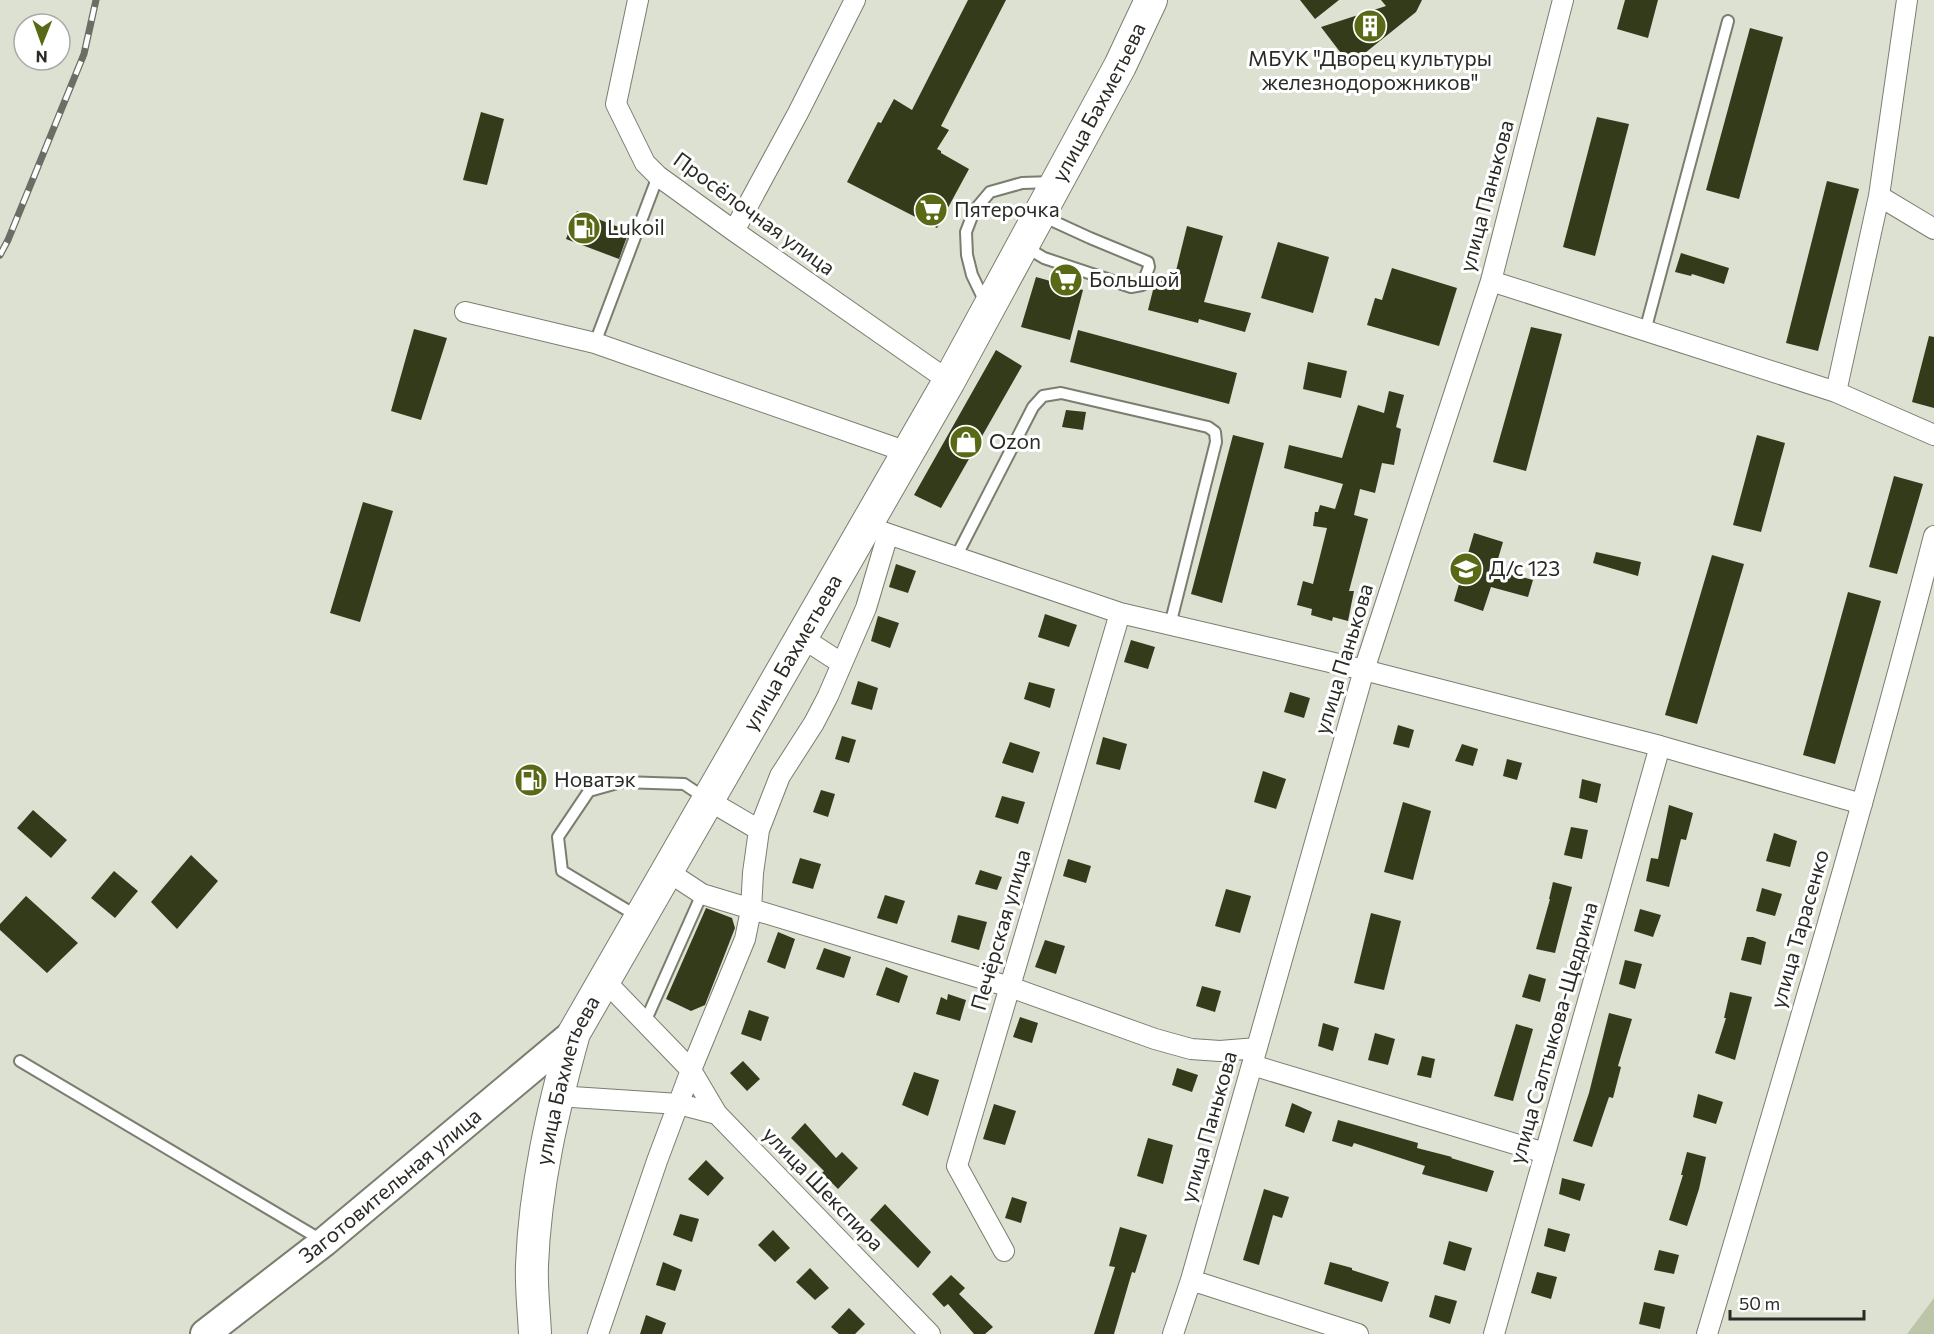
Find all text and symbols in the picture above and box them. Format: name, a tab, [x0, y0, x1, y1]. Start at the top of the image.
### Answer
building icon: МБУК "Дворец культуры железнодорожников"	[1352, 8, 1388, 44]
north arrow	[12, 12, 72, 72]
street label: улица Бахметьева	[1046, 18, 1150, 186]
place label: МБУК "Дворец культуры железнодорожников"	[1248, 45, 1492, 94]
text: N	[36, 48, 48, 67]
street label: улица Панькова	[1453, 117, 1518, 274]
street label: Просёлочная улица	[669, 146, 840, 280]
supermarket icon: Пятерочка	[913, 192, 949, 228]
place label: Пятерочка	[954, 196, 1060, 221]
fuel station icon: Lukoil	[566, 210, 602, 246]
place label: Lukoil	[607, 214, 665, 239]
supermarket icon: Большой	[1048, 262, 1084, 298]
place label: Большой	[1089, 266, 1180, 291]
shop icon: Ozon	[948, 424, 984, 460]
place label: Ozon	[989, 428, 1041, 453]
school or university icon: Д/с 123	[1448, 551, 1484, 587]
place label: Д/с 123	[1489, 555, 1560, 580]
street label: улица Бахметьева	[737, 569, 846, 735]
street label: улица Панькова	[1308, 580, 1377, 737]
fuel station icon: Новатэк	[513, 762, 549, 798]
place label: Новатэк	[554, 766, 636, 791]
street label: Печёрская улица	[965, 846, 1034, 1013]
street label: улица Тарасенко	[1764, 846, 1833, 1011]
street label: улица Салтыкова-Щедрина	[1503, 899, 1602, 1166]
street label: улица Бахметьева	[529, 991, 604, 1167]
street label: улица Панькова	[1174, 1048, 1241, 1205]
street label: Заготовительная улица	[293, 1102, 485, 1268]
street label: улица Шекспира	[759, 1121, 890, 1255]
scale bar	[1730, 1283, 1864, 1321]
text: 50 m	[1739, 1292, 1780, 1314]

